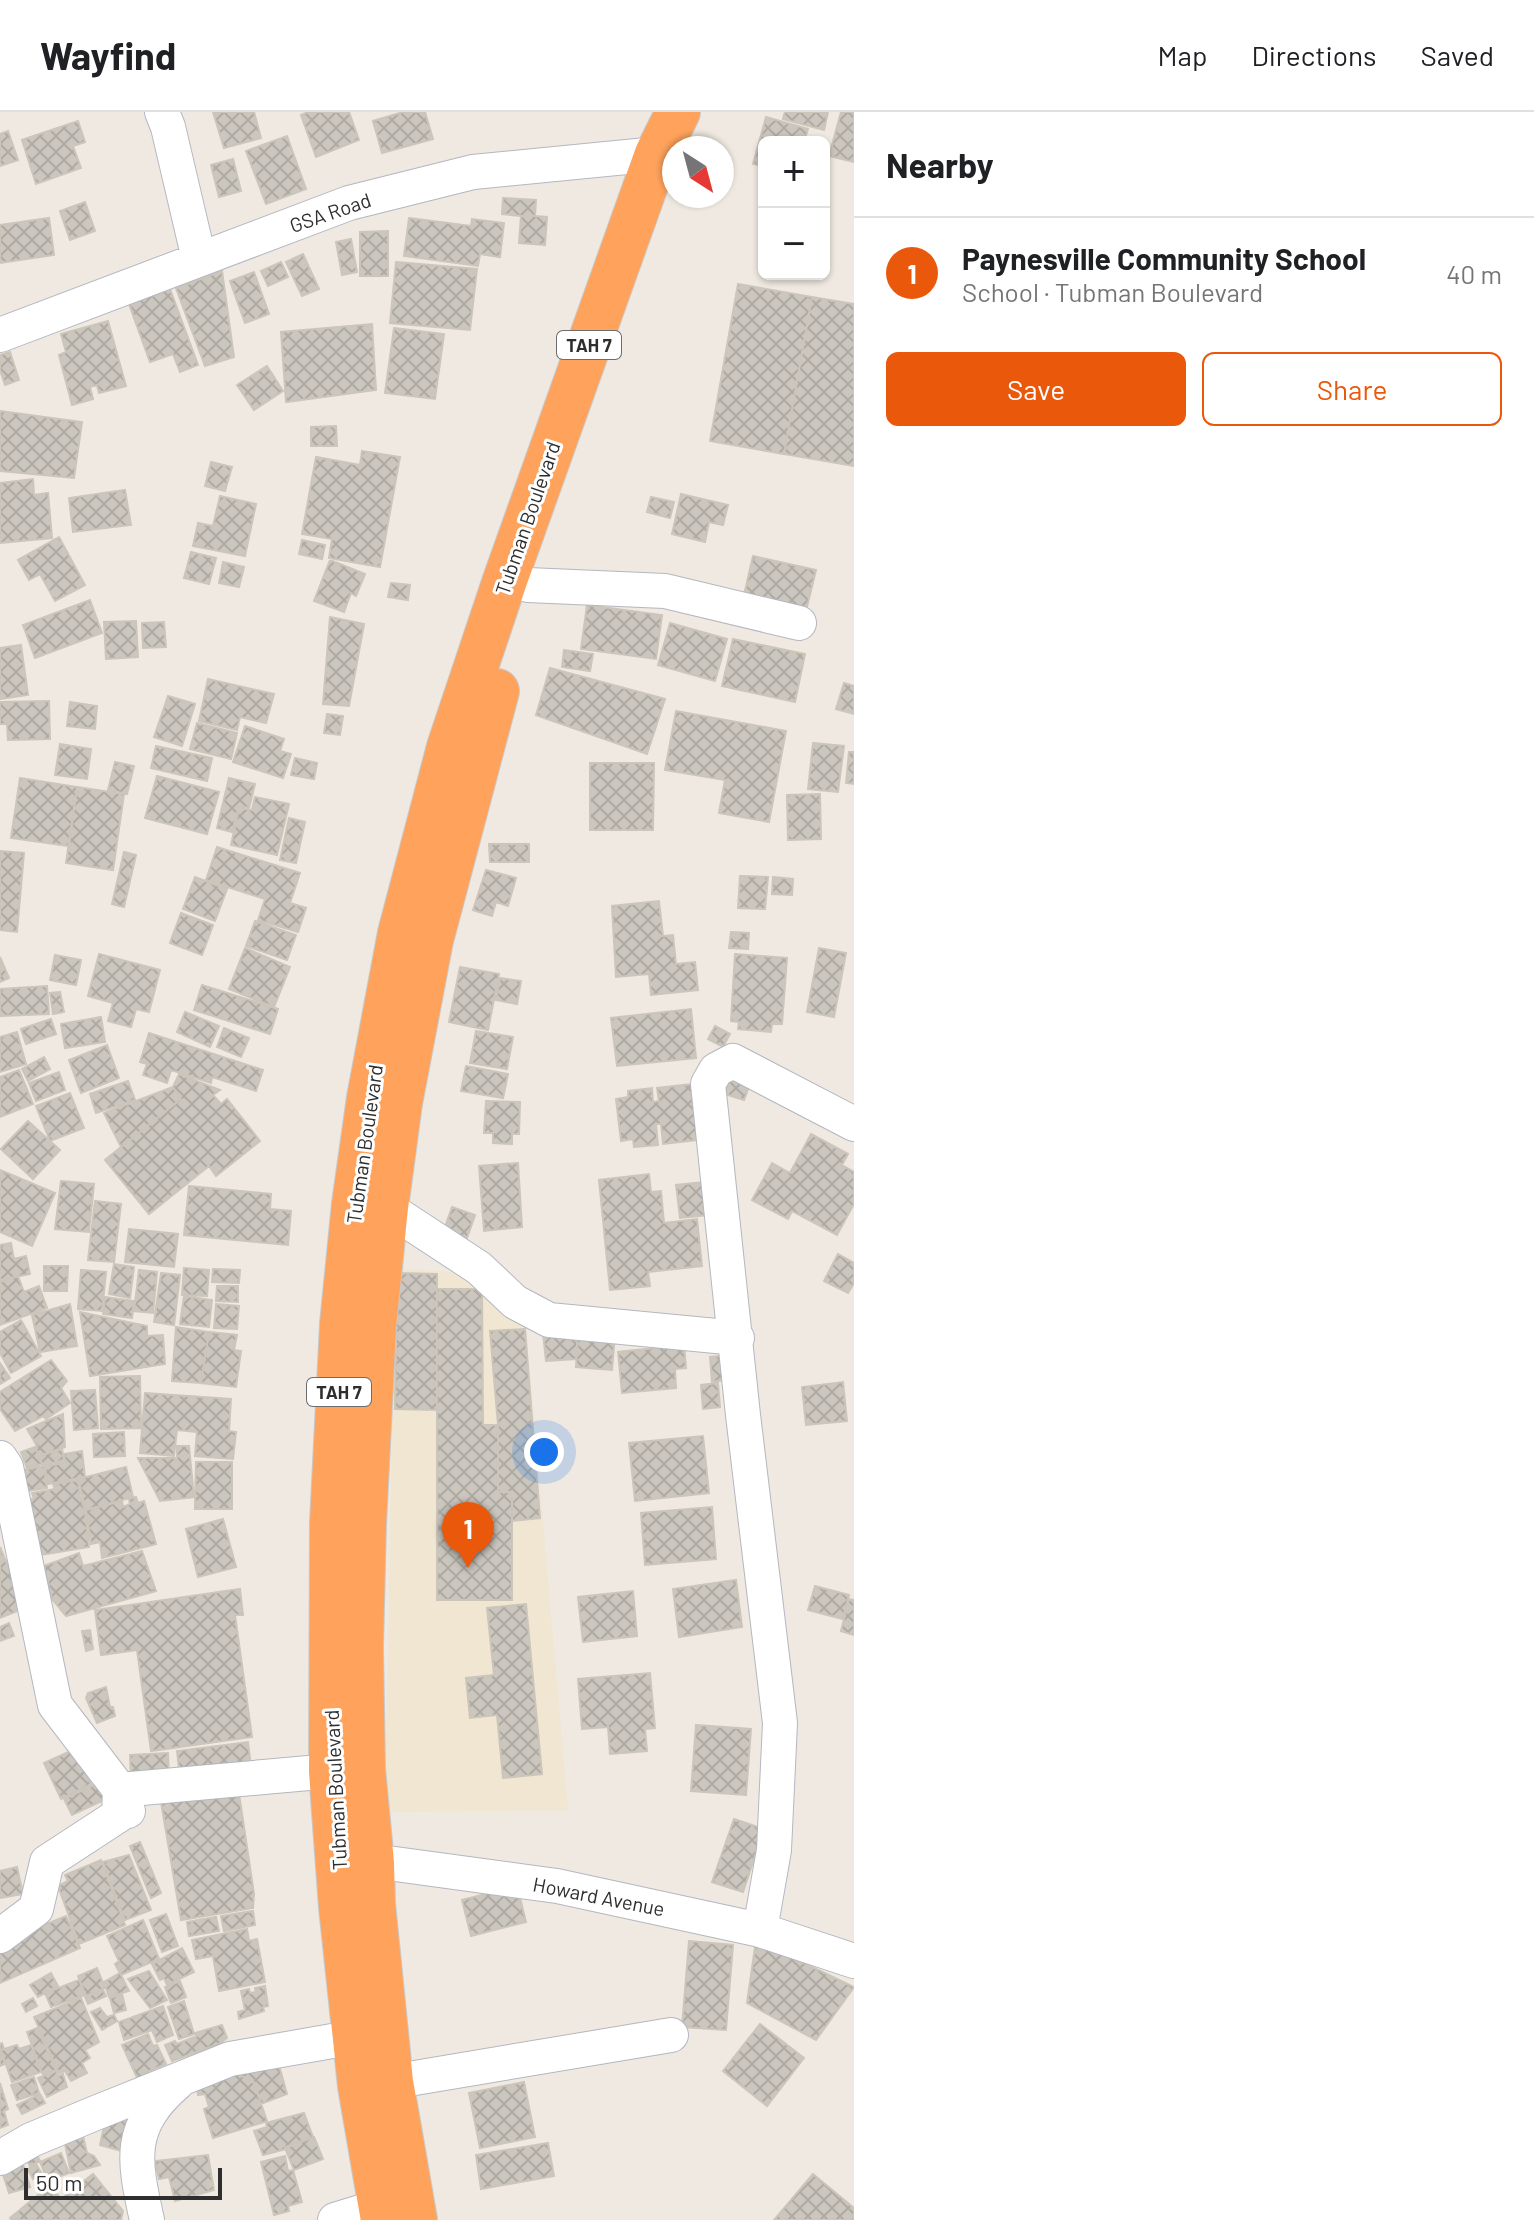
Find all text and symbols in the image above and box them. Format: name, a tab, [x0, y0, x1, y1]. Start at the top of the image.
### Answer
text: Wayfind	[40, 32, 176, 78]
text: Map	[1158, 38, 1207, 72]
text: Directions	[1251, 38, 1377, 72]
text: Saved	[1421, 38, 1494, 72]
north arrow	[662, 136, 734, 208]
map controls	[758, 136, 830, 280]
button: +	[758, 136, 830, 208]
text: Nearby	[886, 144, 994, 185]
street label: GSA Road	[286, 187, 374, 237]
button: −	[758, 208, 830, 280]
text: Paynesville Community School	[962, 240, 1366, 276]
text: 1	[907, 258, 917, 289]
text: 40 m	[1446, 258, 1502, 289]
text: School · Tubman Boulevard	[962, 276, 1263, 307]
road number: TAH 7	[557, 331, 621, 359]
button: Save	[886, 352, 1186, 426]
button: Share	[1202, 352, 1502, 426]
street label: Tubman Boulevard	[490, 438, 564, 598]
street label: Tubman Boulevard	[341, 1063, 387, 1225]
road number: TAH 7	[307, 1378, 371, 1406]
your location	[524, 1432, 564, 1472]
pin: 1	[442, 1502, 494, 1568]
street label: Tubman Boulevard	[319, 1709, 351, 1871]
street label: Howard Avenue	[531, 1871, 667, 1921]
scale bar	[24, 2164, 222, 2200]
text: 50 m	[36, 2169, 82, 2195]

